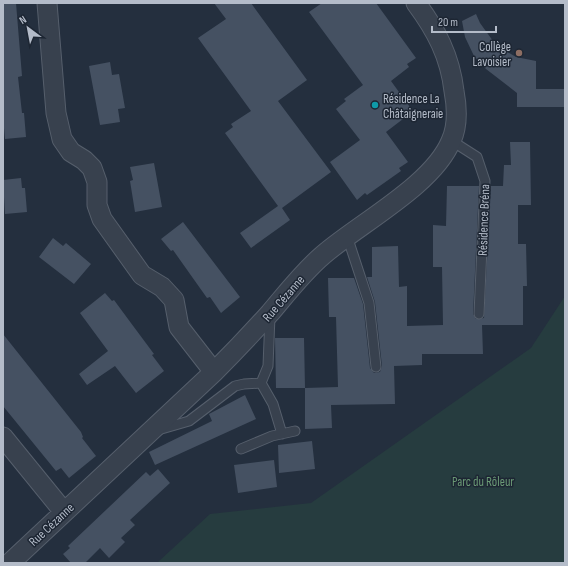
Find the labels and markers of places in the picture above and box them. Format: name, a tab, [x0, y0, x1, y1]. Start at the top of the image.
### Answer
place label: Collège Lavoisier	[472, 39, 511, 70]
marker: Collège Lavoisier	[514, 48, 524, 58]
place label: Résidence La Châtaigneraie	[383, 91, 443, 122]
marker: Résidence La Châtaigneraie	[370, 100, 380, 110]

